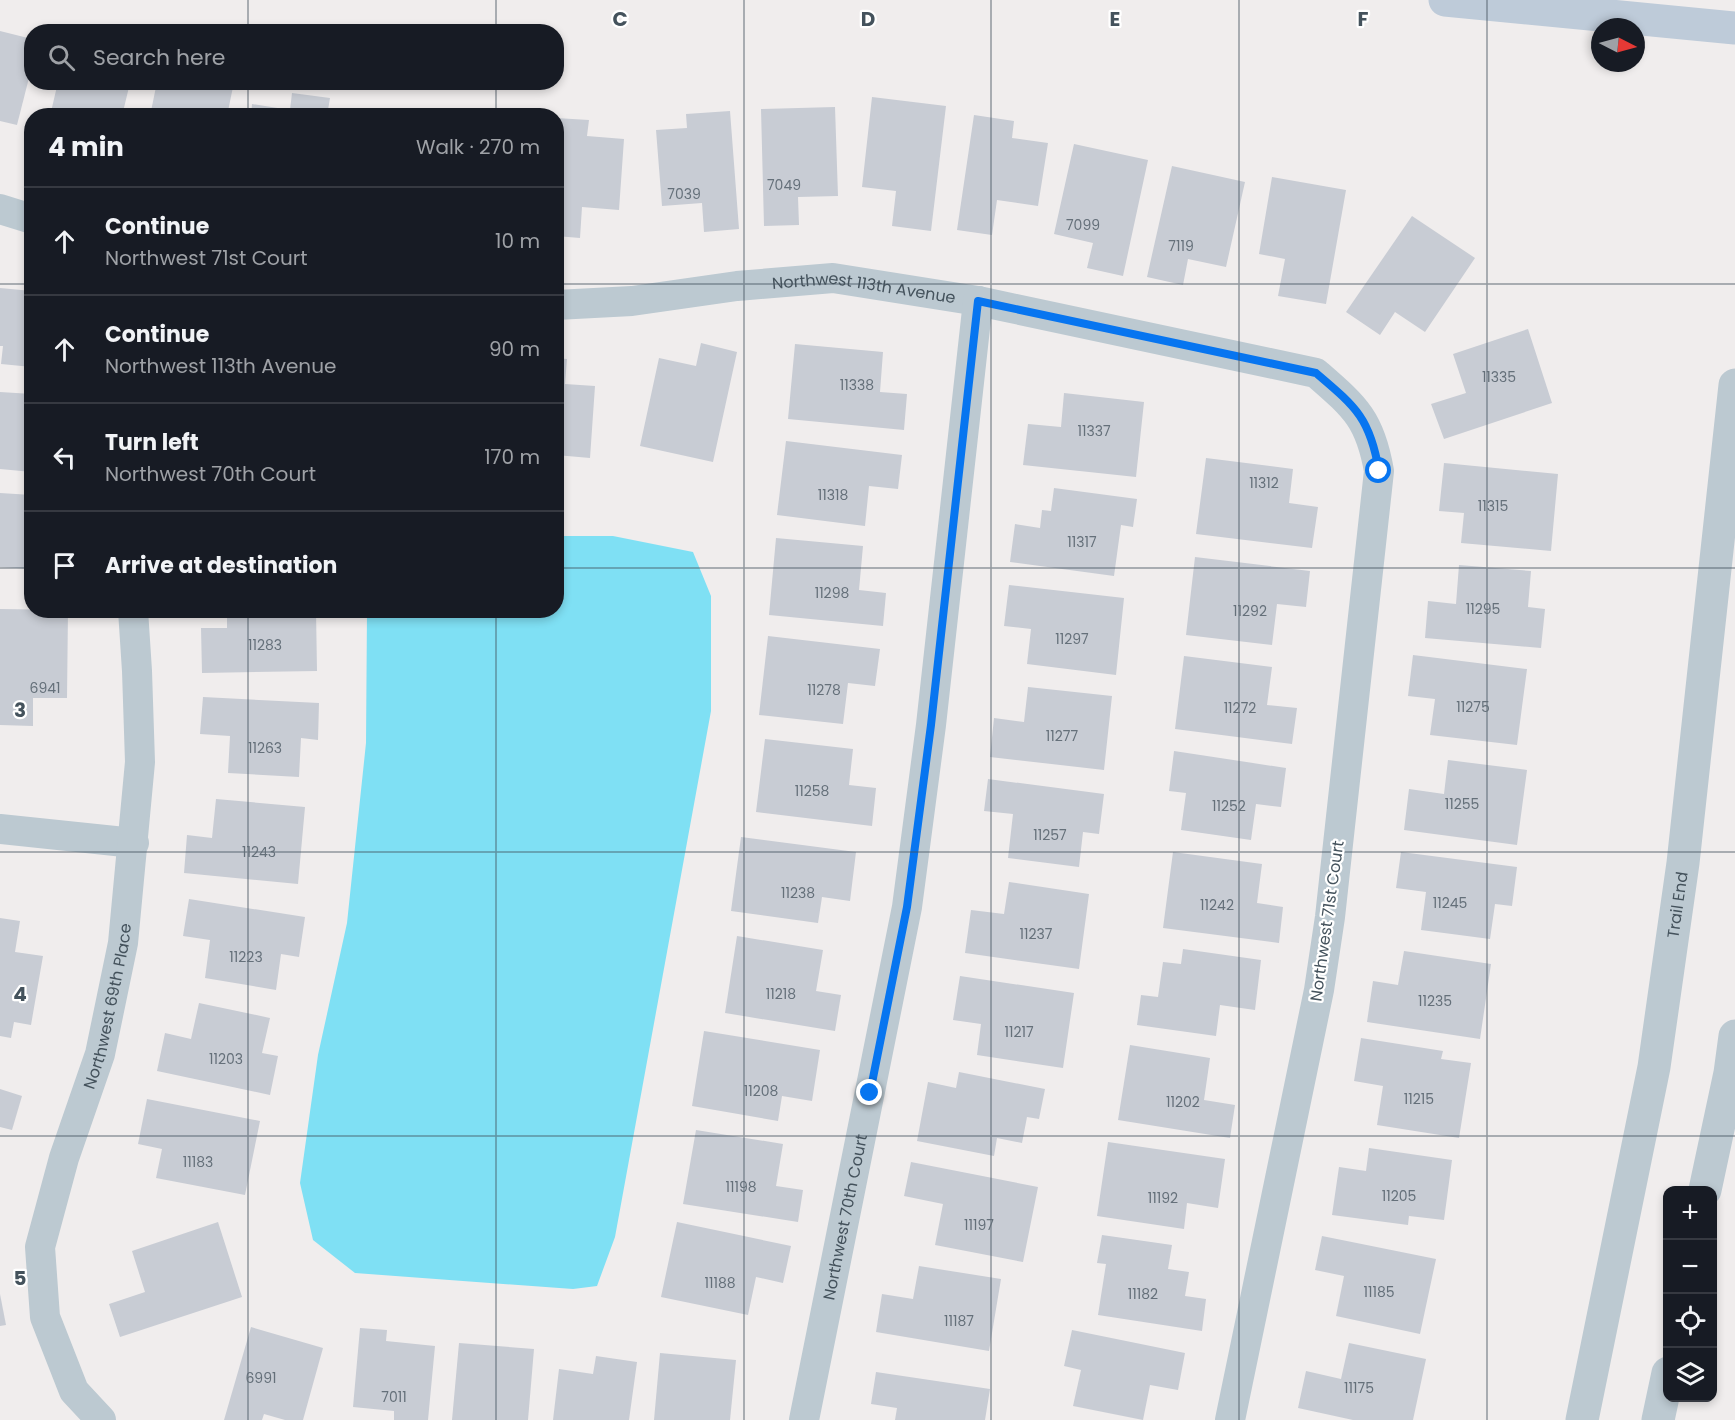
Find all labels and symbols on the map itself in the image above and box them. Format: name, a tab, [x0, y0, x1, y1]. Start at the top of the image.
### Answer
text: C	[612, 5, 628, 33]
text: D	[861, 5, 875, 33]
text: E	[1110, 5, 1120, 33]
text: F	[1358, 5, 1369, 33]
north arrow	[1591, 18, 1645, 72]
house number: 7049	[767, 175, 801, 195]
house number: 7039	[667, 184, 701, 204]
house number: 7099	[1066, 215, 1100, 235]
house number: 7119	[1168, 236, 1194, 256]
street label: Northwest 113th Avenue	[771, 266, 957, 309]
house number: 11335	[1482, 367, 1516, 387]
house number: 11338	[840, 375, 874, 395]
house number: 11337	[1077, 421, 1111, 441]
route start	[1365, 457, 1391, 483]
house number: 11312	[1249, 473, 1279, 493]
house number: 11318	[818, 485, 848, 505]
house number: 11315	[1478, 496, 1508, 516]
house number: 11317	[1067, 532, 1097, 552]
house number: 11298	[815, 583, 849, 603]
house number: 11295	[1466, 599, 1500, 619]
house number: 11292	[1233, 601, 1267, 621]
house number: 11297	[1055, 629, 1089, 649]
house number: 11283	[248, 635, 282, 655]
house number: 6941	[30, 678, 61, 698]
house number: 11278	[807, 680, 841, 700]
text: 3	[14, 696, 26, 724]
house number: 11275	[1456, 697, 1490, 717]
house number: 11272	[1224, 698, 1256, 718]
house number: 11277	[1046, 726, 1078, 746]
house number: 11263	[248, 738, 282, 758]
house number: 11258	[795, 781, 829, 801]
house number: 11255	[1445, 794, 1479, 814]
house number: 11252	[1212, 796, 1246, 816]
house number: 11257	[1033, 825, 1067, 845]
street label: Northwest 71st Court	[1304, 839, 1350, 1003]
house number: 11243	[242, 842, 276, 862]
street label: Trail End	[1661, 870, 1693, 940]
house number: 11238	[781, 883, 815, 903]
house number: 11245	[1433, 893, 1467, 913]
house number: 11242	[1200, 895, 1234, 915]
street label: Northwest 69th Place	[77, 922, 136, 1092]
house number: 11237	[1020, 924, 1053, 944]
house number: 11223	[229, 947, 263, 967]
text: 4	[13, 980, 27, 1008]
house number: 11218	[766, 984, 796, 1004]
house number: 11235	[1418, 991, 1452, 1011]
house number: 11217	[1004, 1022, 1034, 1042]
house number: 11203	[209, 1049, 243, 1069]
route end	[856, 1079, 882, 1105]
house number: 11208	[744, 1081, 778, 1101]
house number: 11215	[1404, 1089, 1434, 1109]
house number: 11202	[1166, 1092, 1200, 1112]
street label: Northwest 70th Court	[817, 1132, 873, 1302]
house number: 11183	[183, 1152, 213, 1172]
house number: 11198	[725, 1177, 757, 1197]
house number: 11205	[1382, 1186, 1416, 1206]
house number: 11192	[1148, 1188, 1178, 1208]
house number: 11197	[964, 1215, 994, 1235]
text: 5	[14, 1264, 27, 1292]
house number: 11188	[704, 1273, 736, 1293]
house number: 11185	[1363, 1282, 1395, 1302]
house number: 11182	[1128, 1284, 1158, 1304]
house number: 11187	[944, 1311, 974, 1331]
house number: 6991	[245, 1368, 277, 1388]
house number: 11175	[1344, 1378, 1374, 1398]
house number: 7011	[381, 1387, 407, 1407]

